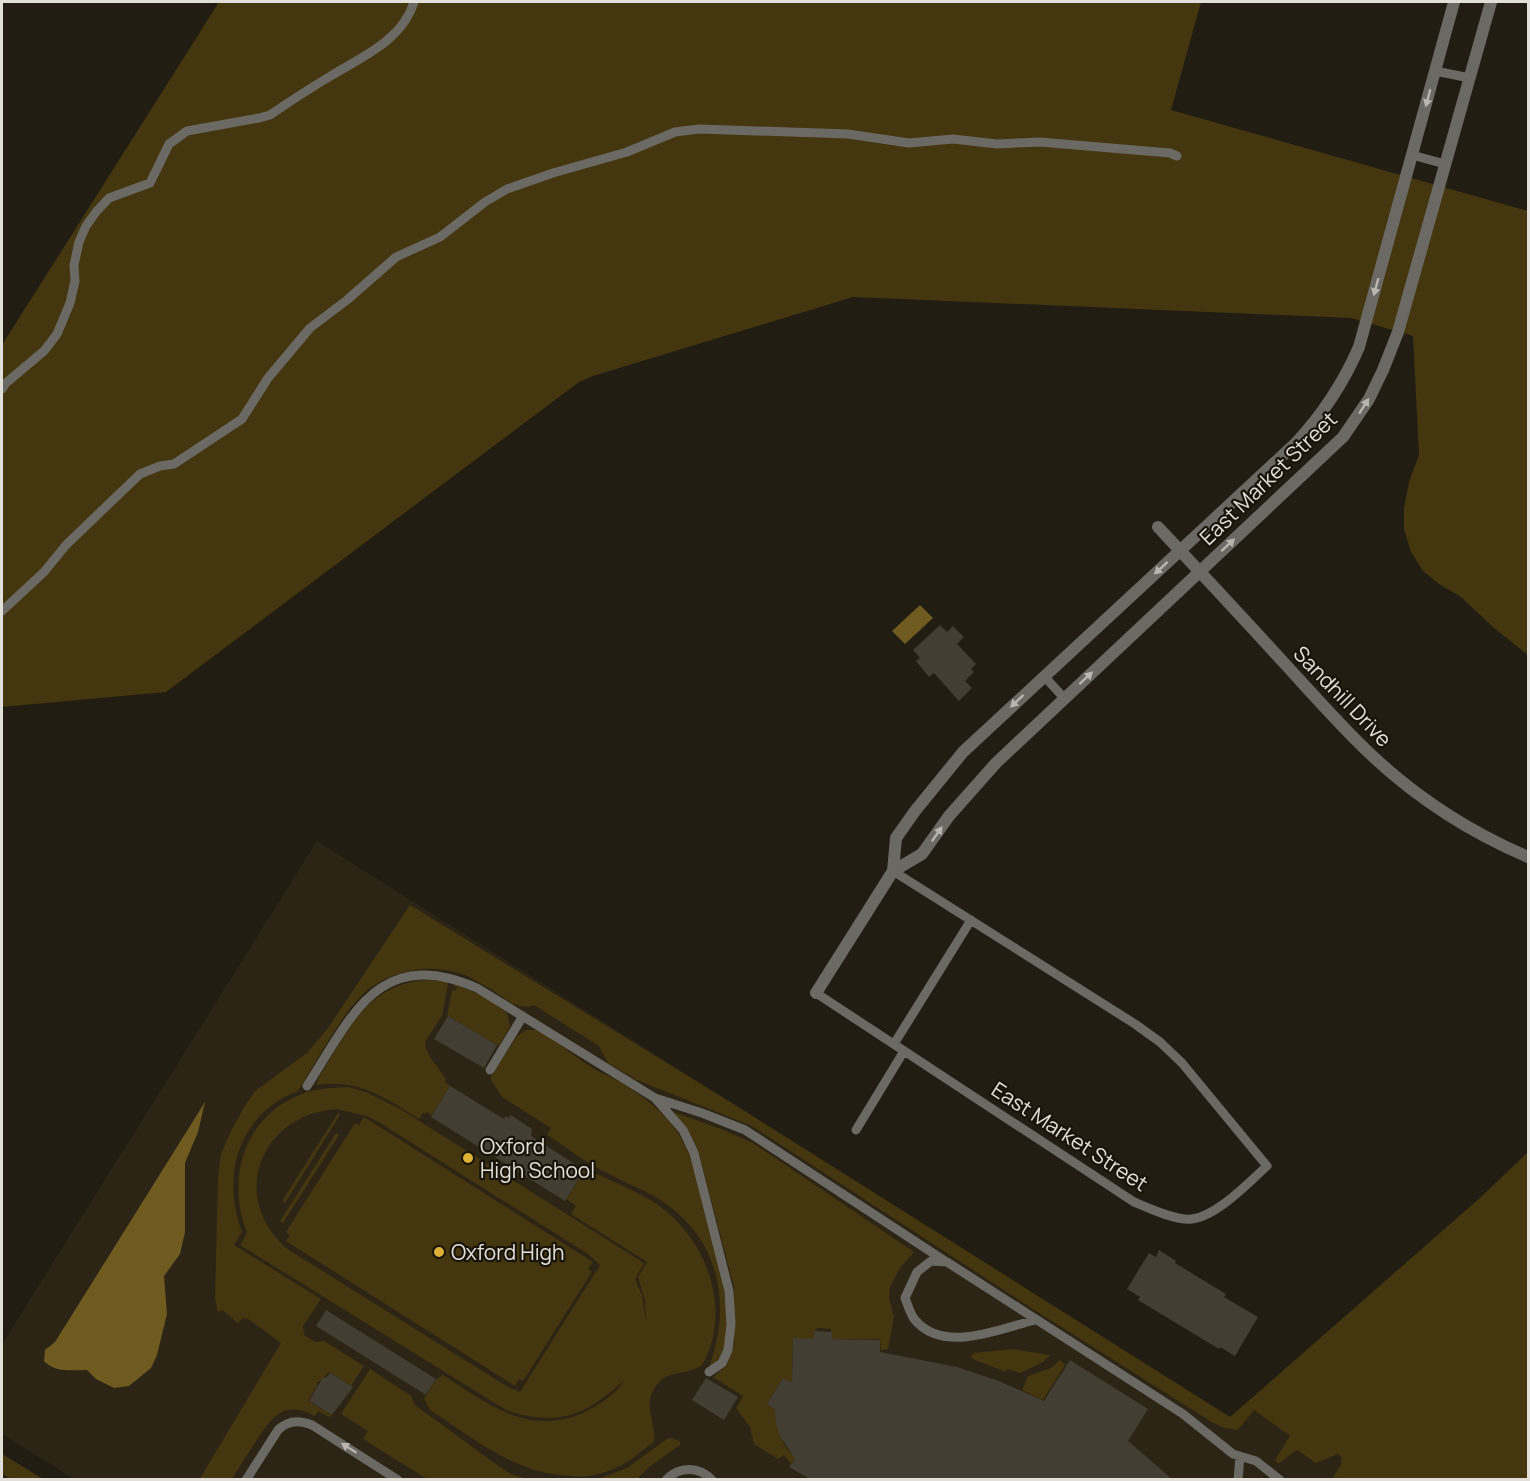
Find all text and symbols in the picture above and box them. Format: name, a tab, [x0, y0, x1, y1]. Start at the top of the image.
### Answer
one-way arrow	[1422, 89, 1432, 108]
one-way arrow	[1371, 278, 1380, 296]
one-way arrow	[1359, 398, 1370, 414]
street label: East Market Street	[1193, 405, 1343, 551]
one-way arrow	[1221, 538, 1236, 552]
one-way arrow	[1154, 561, 1168, 575]
street label: Sandhill Drive	[1288, 640, 1398, 752]
one-way arrow	[1078, 671, 1092, 685]
one-way arrow	[1010, 694, 1025, 708]
one-way arrow	[931, 826, 943, 842]
street label: East Market Street	[987, 1075, 1153, 1197]
place label: Oxford High School	[480, 1132, 595, 1184]
marker: Oxford High School	[461, 1151, 475, 1165]
place label: Oxford High	[451, 1238, 564, 1266]
marker: Oxford High	[432, 1245, 446, 1259]
one-way arrow	[340, 1443, 357, 1454]

